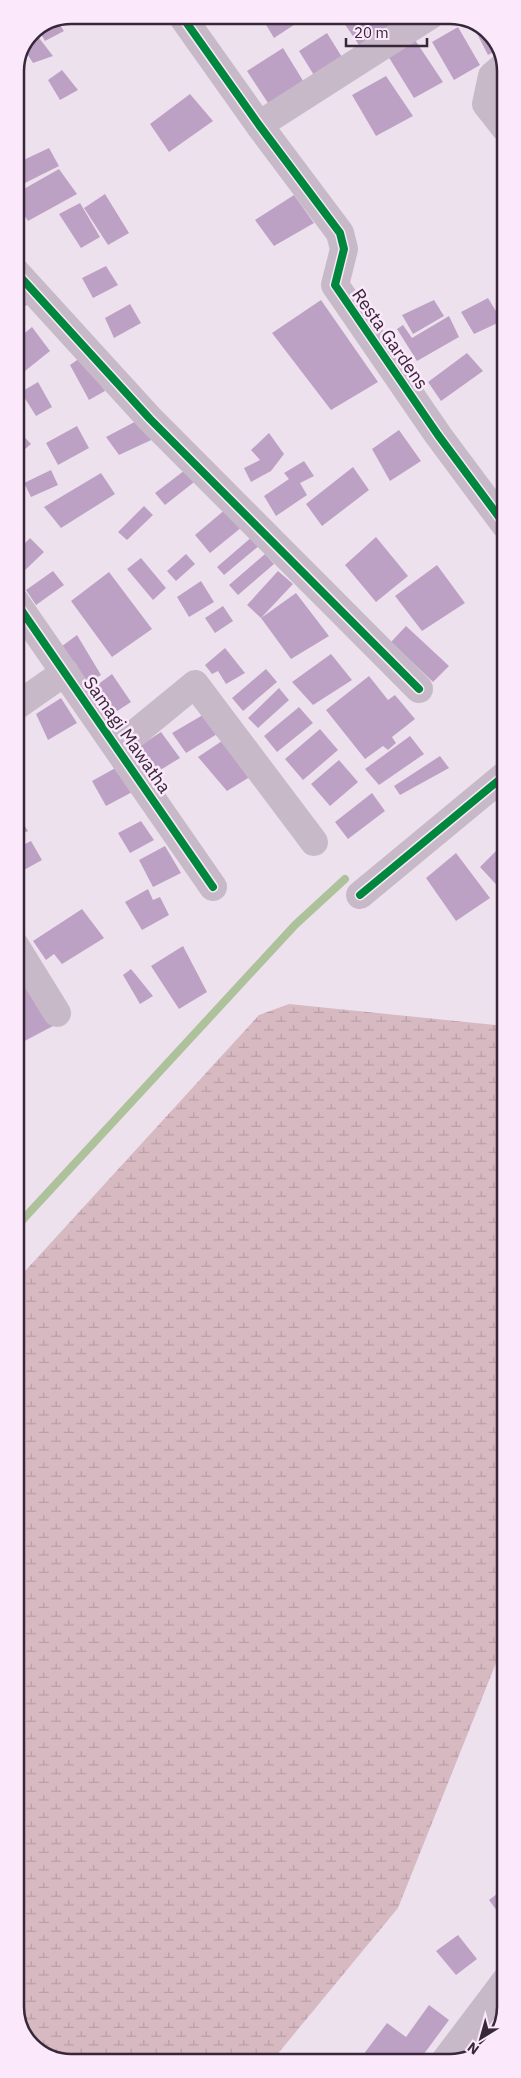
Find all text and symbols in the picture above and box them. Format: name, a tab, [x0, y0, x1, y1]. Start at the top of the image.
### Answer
scale bar	[346, 15, 427, 47]
text: 20 m	[354, 23, 389, 42]
street label: Resta Gardens	[347, 284, 434, 394]
street label: Samagi Mawatha	[79, 672, 176, 798]
north arrow	[456, 2013, 506, 2063]
text: N	[464, 2038, 483, 2059]

